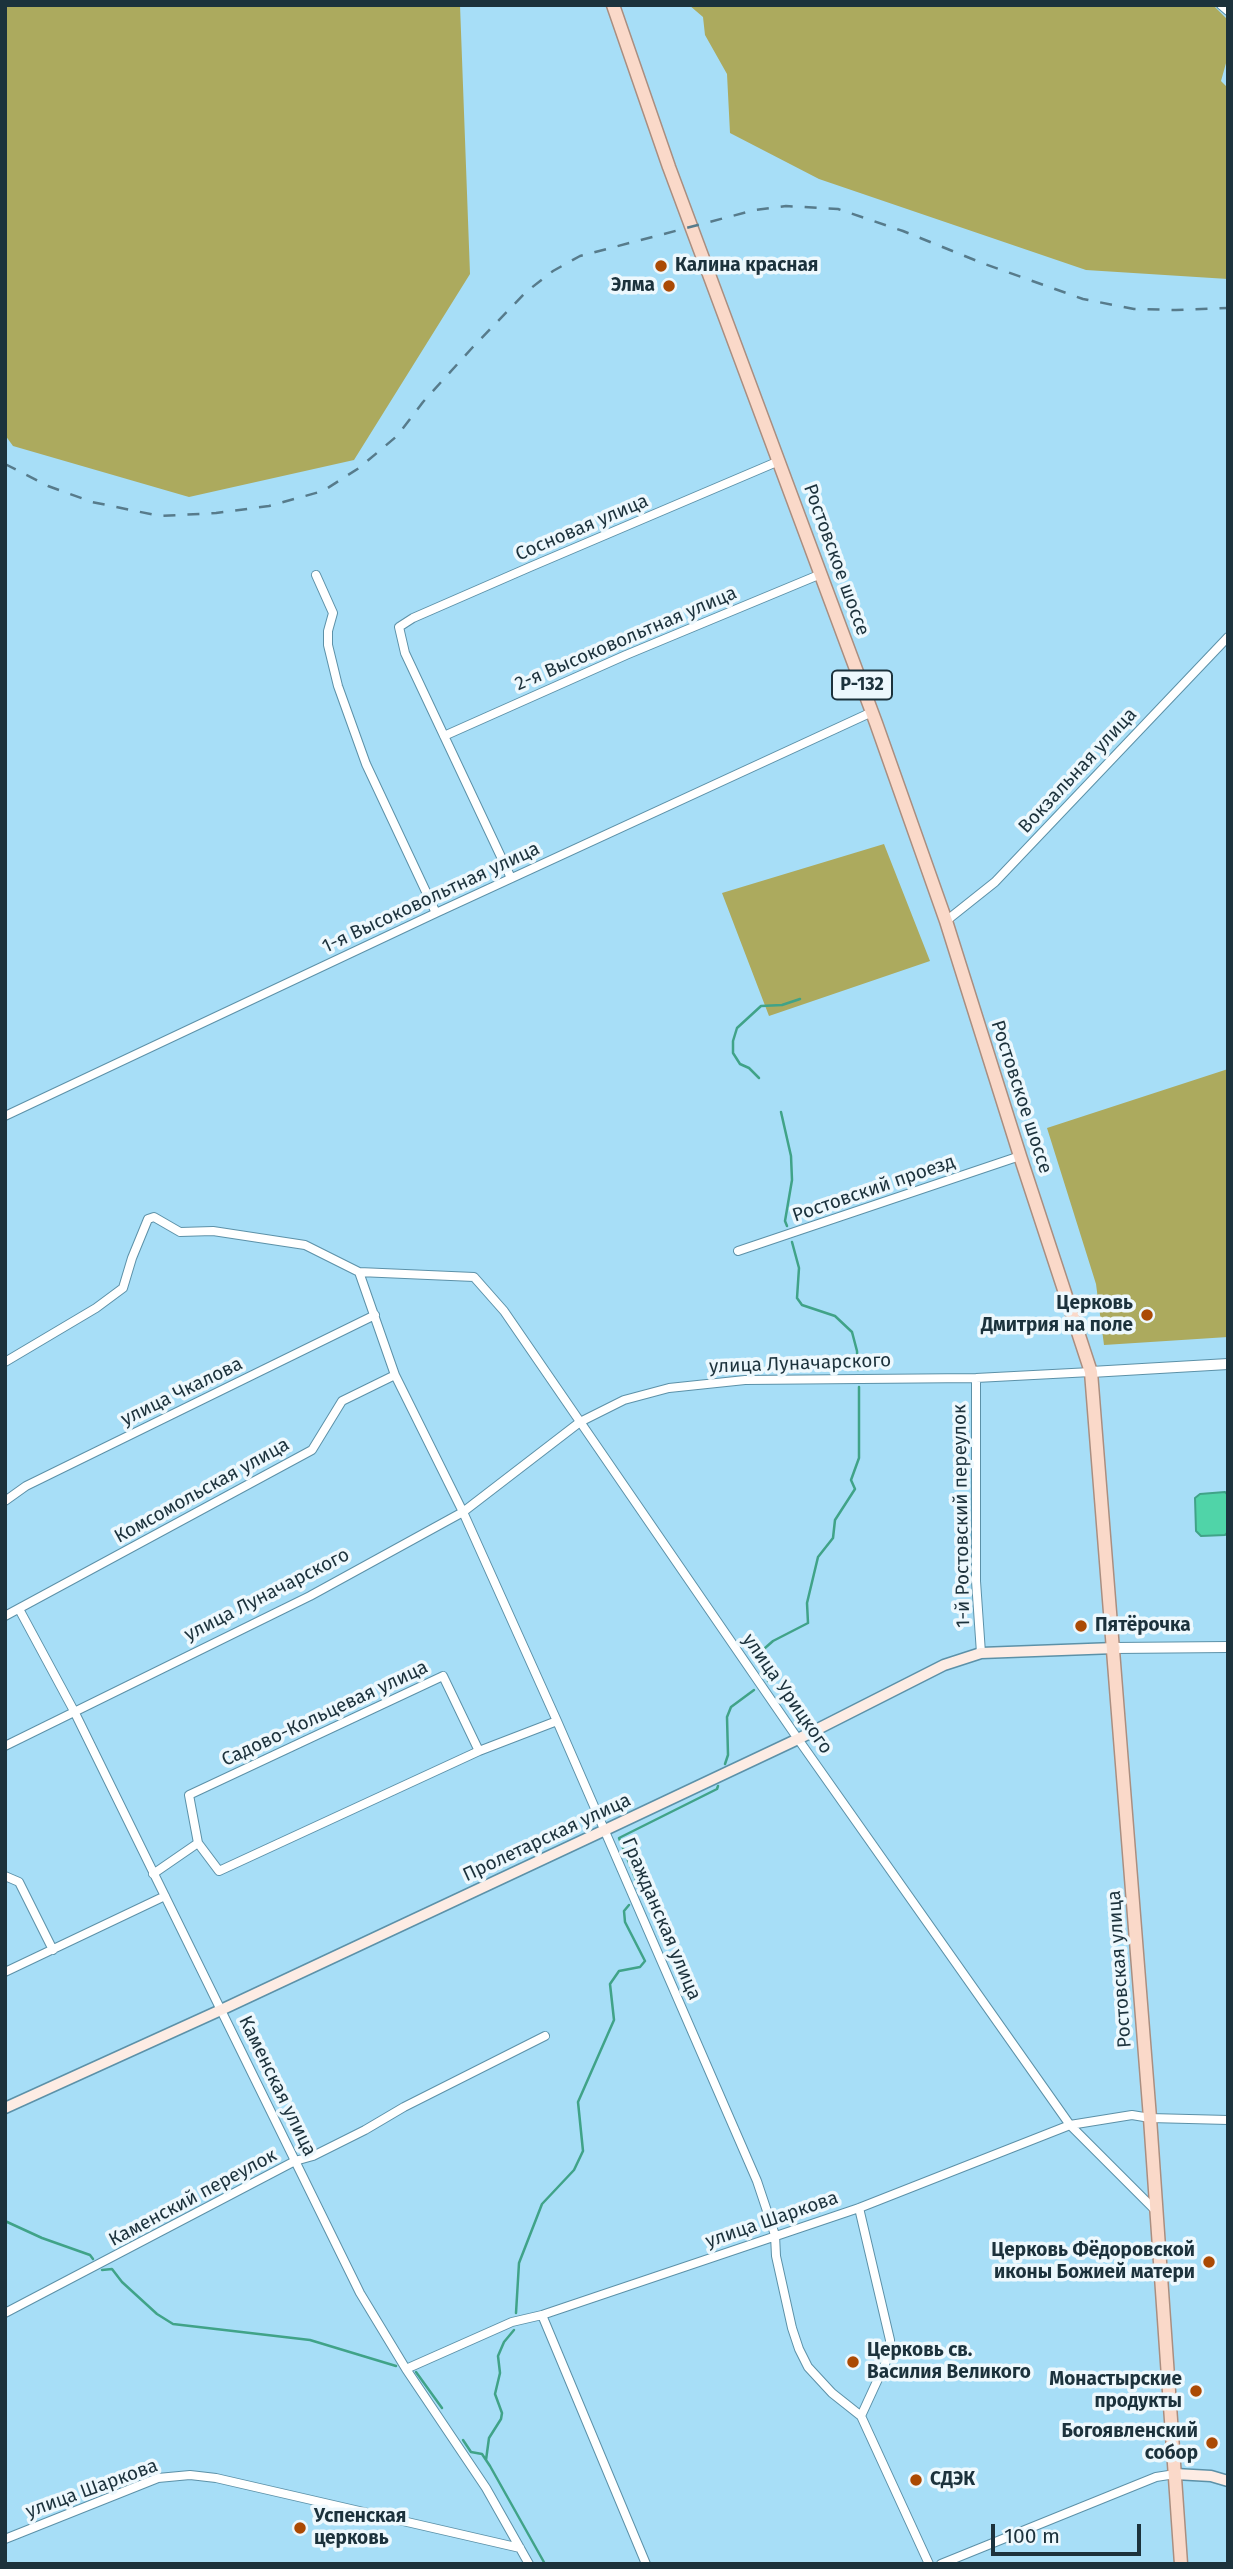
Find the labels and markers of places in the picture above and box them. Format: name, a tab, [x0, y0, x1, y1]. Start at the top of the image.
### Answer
place label: Калина красная	[675, 255, 818, 277]
marker: Калина красная	[653, 258, 669, 274]
place label: Элма	[611, 275, 655, 297]
marker: Элма	[661, 278, 677, 294]
place label: Церковь Дмитрия на поле	[981, 1293, 1133, 1337]
marker: Церковь Дмитрия на поле	[1139, 1307, 1155, 1323]
place label: Пятёрочка	[1095, 1615, 1191, 1637]
marker: Пятёрочка	[1073, 1618, 1089, 1634]
place label: Церковь Фёдоровской иконы Божией матери	[991, 2240, 1195, 2284]
marker: Церковь Фёдоровской иконы Божией матери	[1201, 2254, 1217, 2270]
place label: Церковь св. Василия Великого	[867, 2340, 1031, 2384]
marker: Церковь св. Василия Великого	[845, 2354, 861, 2370]
place label: Монастырские продукты	[1049, 2369, 1182, 2413]
marker: Монастырские продукты	[1188, 2383, 1204, 2399]
place label: Богоявленский собор	[1062, 2421, 1198, 2465]
marker: Богоявленский собор	[1204, 2435, 1220, 2451]
place label: СДЭК	[930, 2469, 975, 2491]
marker: СДЭК	[908, 2472, 924, 2488]
place label: Успенская церковь	[314, 2506, 406, 2550]
marker: Успенская церковь	[292, 2520, 308, 2536]

